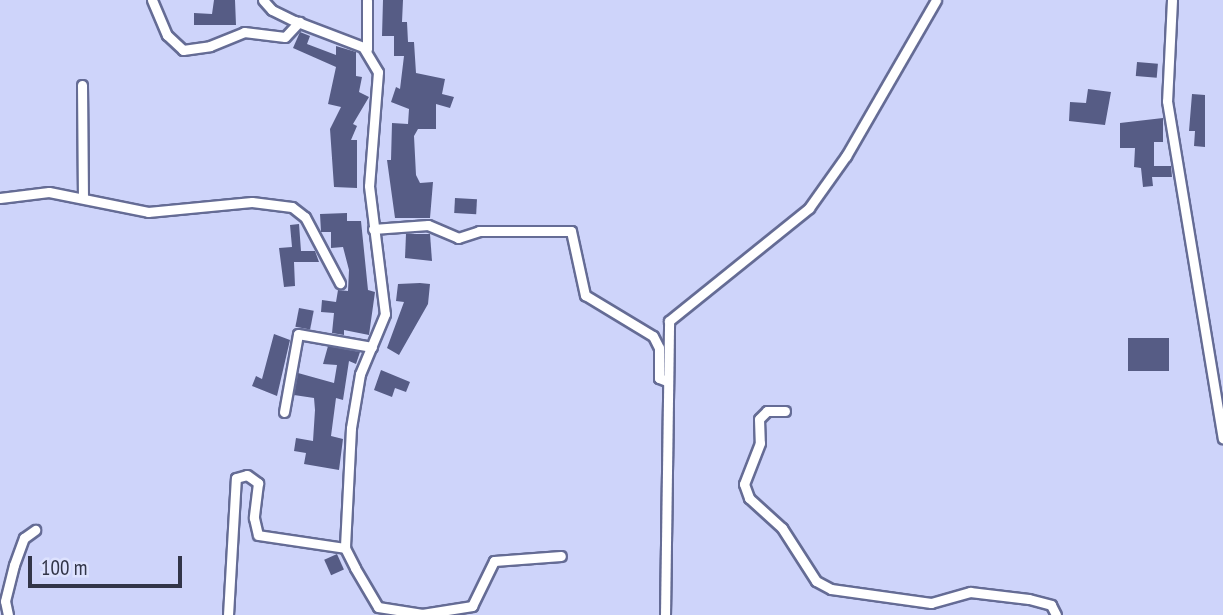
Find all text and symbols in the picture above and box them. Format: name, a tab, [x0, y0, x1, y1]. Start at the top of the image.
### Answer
scale bar	[32, 542, 186, 586]
text: 100 m	[41, 554, 87, 581]

